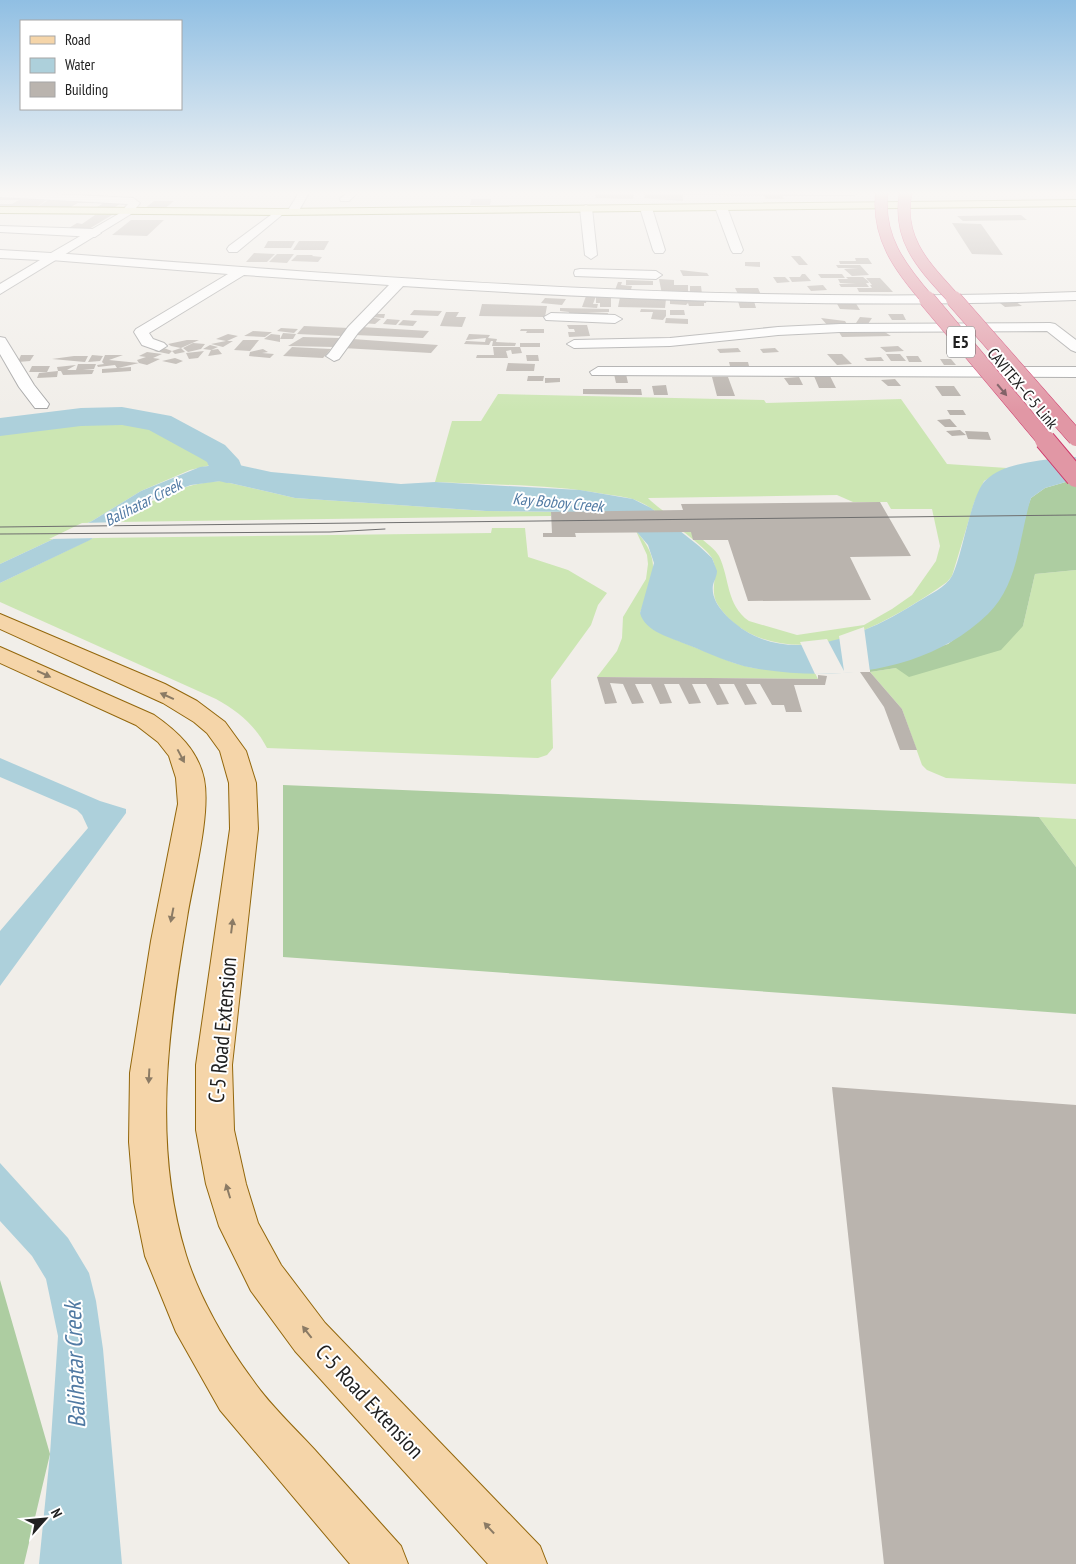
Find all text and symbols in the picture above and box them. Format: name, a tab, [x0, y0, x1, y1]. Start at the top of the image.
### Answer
legend	[20, 20, 182, 110]
text: Road	[65, 30, 91, 49]
text: Water	[65, 55, 96, 74]
text: Building	[65, 80, 108, 99]
road number: E5	[947, 327, 975, 358]
street label: CAVITEX–C-5 Link	[983, 343, 1063, 433]
one-way arrow	[997, 384, 1008, 397]
water label: Balihatar Creek	[101, 473, 187, 530]
water label: Kay Boboy Creek	[512, 488, 606, 516]
one-way arrow	[37, 671, 51, 679]
one-way arrow	[160, 691, 174, 699]
one-way arrow	[177, 749, 185, 764]
one-way arrow	[167, 907, 175, 923]
one-way arrow	[228, 918, 236, 934]
street label: C-5 Road Extension	[202, 956, 242, 1104]
one-way arrow	[144, 1068, 152, 1084]
one-way arrow	[224, 1184, 232, 1199]
water label: Balihatar Creek	[57, 1299, 92, 1428]
one-way arrow	[301, 1326, 312, 1339]
street label: C-5 Road Extension	[310, 1338, 430, 1464]
north arrow	[20, 1494, 70, 1544]
text: N	[47, 1506, 66, 1521]
one-way arrow	[483, 1523, 495, 1535]

